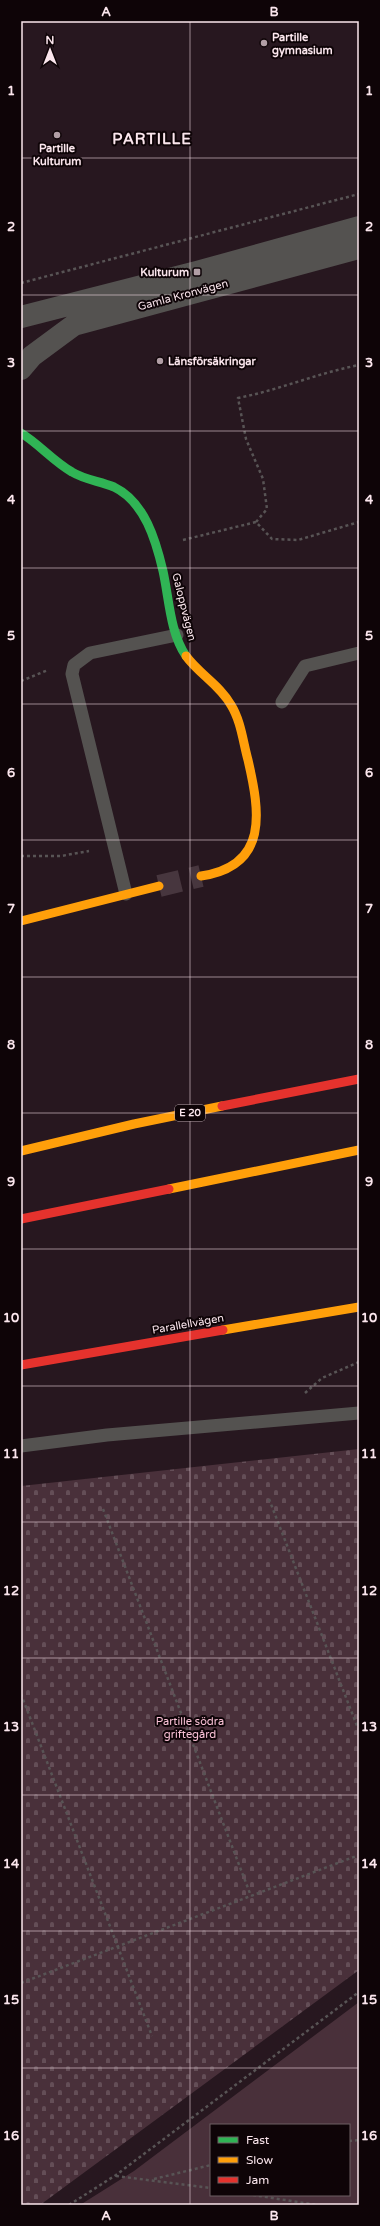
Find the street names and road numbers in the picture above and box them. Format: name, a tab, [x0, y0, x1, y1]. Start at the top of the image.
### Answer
street label: Gamla Kronvägen	[136, 277, 230, 313]
street label: Galoppvägen	[169, 572, 199, 642]
road number: E 20	[175, 1105, 205, 1121]
street label: Parallellvägen	[151, 1311, 225, 1337]

